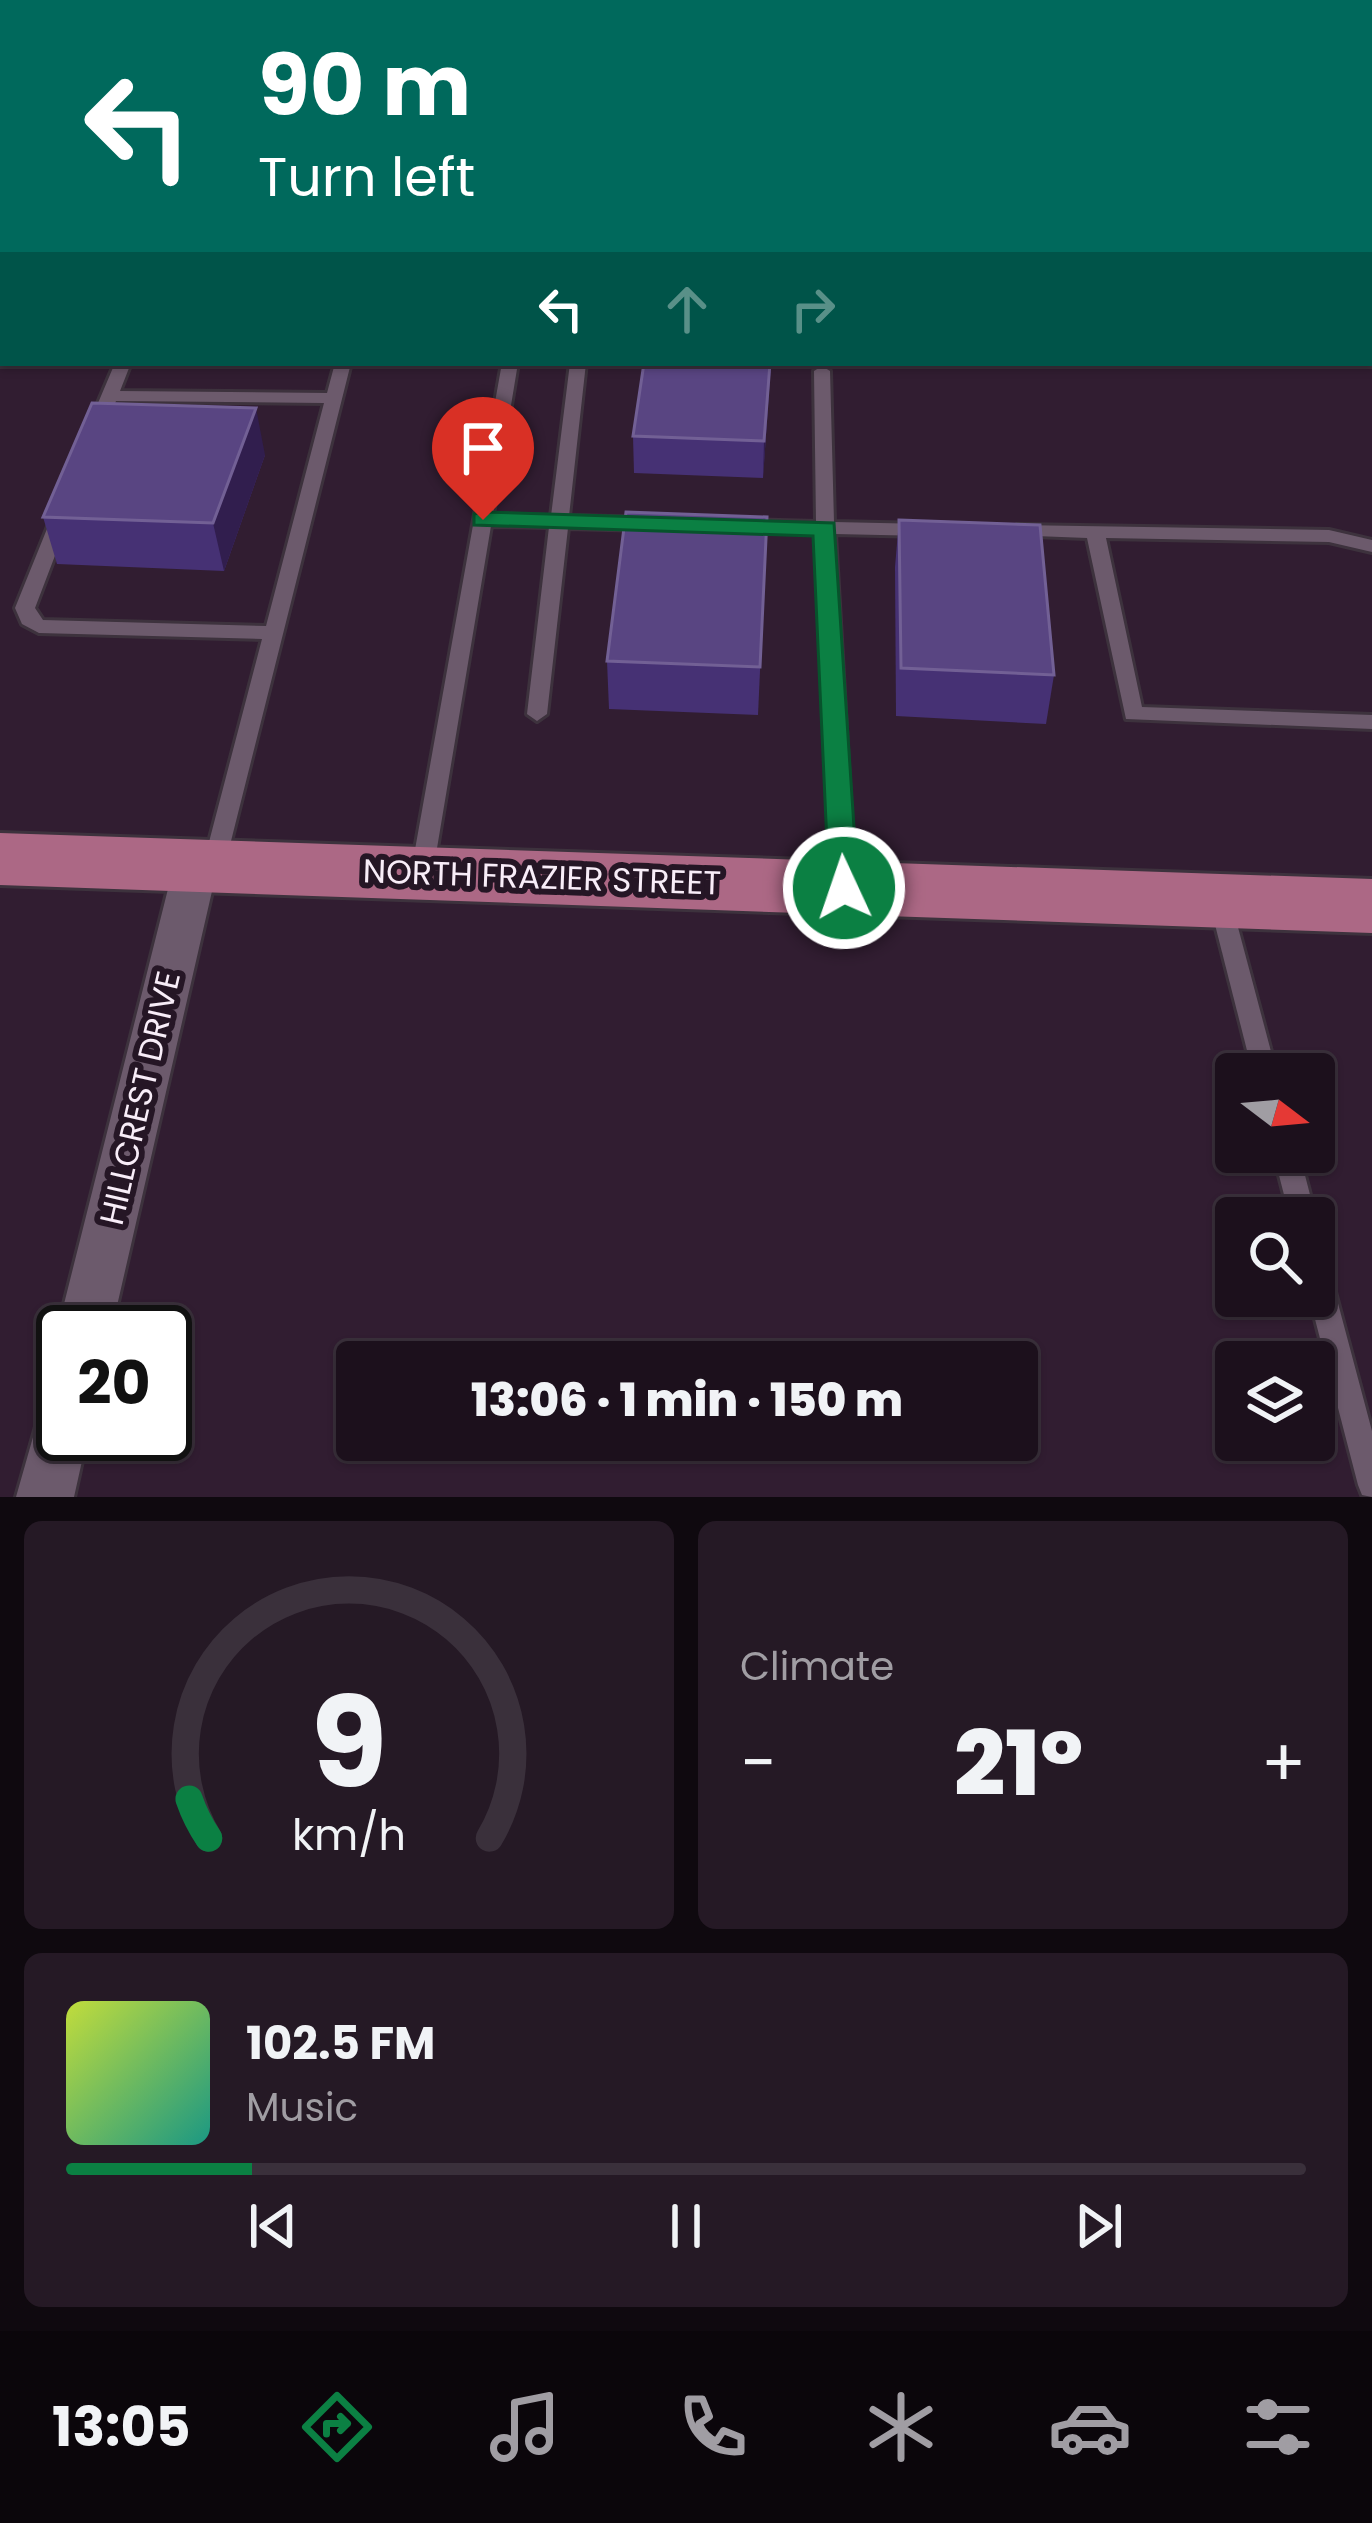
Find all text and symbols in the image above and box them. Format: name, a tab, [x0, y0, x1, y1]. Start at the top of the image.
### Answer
text: 90 m	[258, 27, 471, 144]
icon: left	[60, 48, 216, 204]
text: Turn left	[258, 139, 475, 215]
icon: left	[528, 276, 594, 342]
icon: ahead	[654, 276, 720, 342]
icon: right	[780, 276, 846, 342]
pin	[432, 397, 534, 520]
icon: arrive	[450, 415, 516, 481]
position arrow	[781, 825, 907, 951]
street label: NORTH FRAZIER STREET	[362, 847, 722, 907]
street label: HILLCREST DRIVE	[88, 967, 192, 1229]
north arrow	[1215, 1053, 1335, 1173]
map controls	[1215, 1053, 1335, 1461]
button: search	[1215, 1197, 1335, 1317]
speed limit sign: 20	[36, 1305, 192, 1461]
button: layers	[1215, 1341, 1335, 1461]
text: 13:06 · 1 min · 150 m	[471, 1369, 903, 1432]
text: Climate	[740, 1639, 894, 1694]
text: 9	[311, 1656, 387, 1831]
text: 21°	[954, 1700, 1083, 1827]
text: −	[740, 1717, 776, 1809]
text: +	[1261, 1717, 1306, 1809]
text: km/h	[292, 1805, 406, 1865]
text: 102.5 FM	[246, 2012, 435, 2075]
text: Music	[246, 2080, 358, 2135]
icon: previous	[240, 2193, 306, 2259]
icon: pause	[653, 2193, 719, 2259]
icon: next	[1066, 2193, 1132, 2259]
icon: directions	[295, 2385, 379, 2469]
icon: music	[483, 2385, 567, 2469]
icon: phone	[671, 2385, 755, 2469]
icon: climate	[859, 2385, 943, 2469]
icon: car	[1048, 2385, 1132, 2469]
icon: filters	[1236, 2385, 1320, 2469]
text: 13:05	[52, 2389, 191, 2465]

